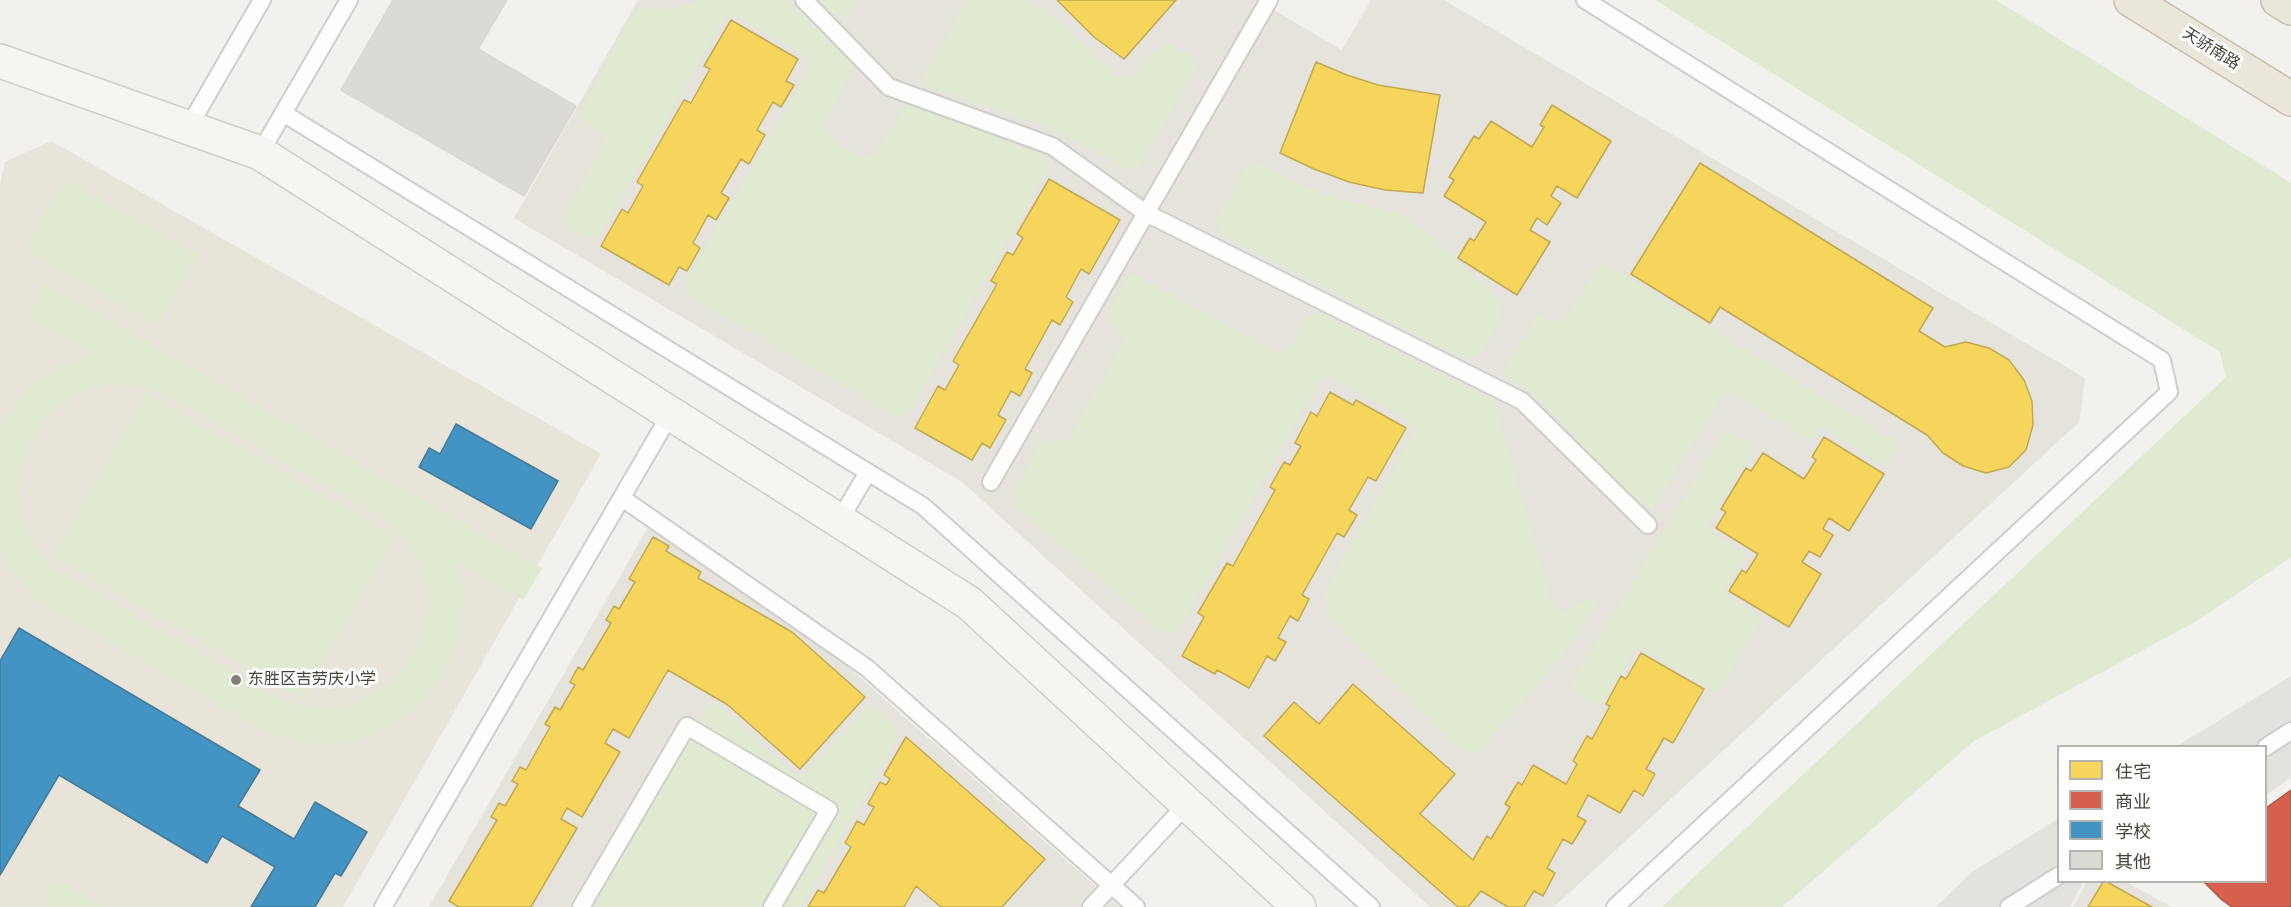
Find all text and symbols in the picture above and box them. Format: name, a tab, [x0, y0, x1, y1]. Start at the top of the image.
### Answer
street label: 天骄南路	[2179, 24, 2243, 74]
place label: 东胜区吉劳庆小学	[248, 670, 376, 690]
marker: 东胜区吉劳庆小学	[229, 673, 243, 687]
legend	[2057, 745, 2267, 883]
text: 住宅	[2115, 761, 2151, 783]
text: 商业	[2115, 791, 2151, 813]
text: 学校	[2115, 821, 2151, 843]
text: 其他	[2115, 851, 2151, 873]

